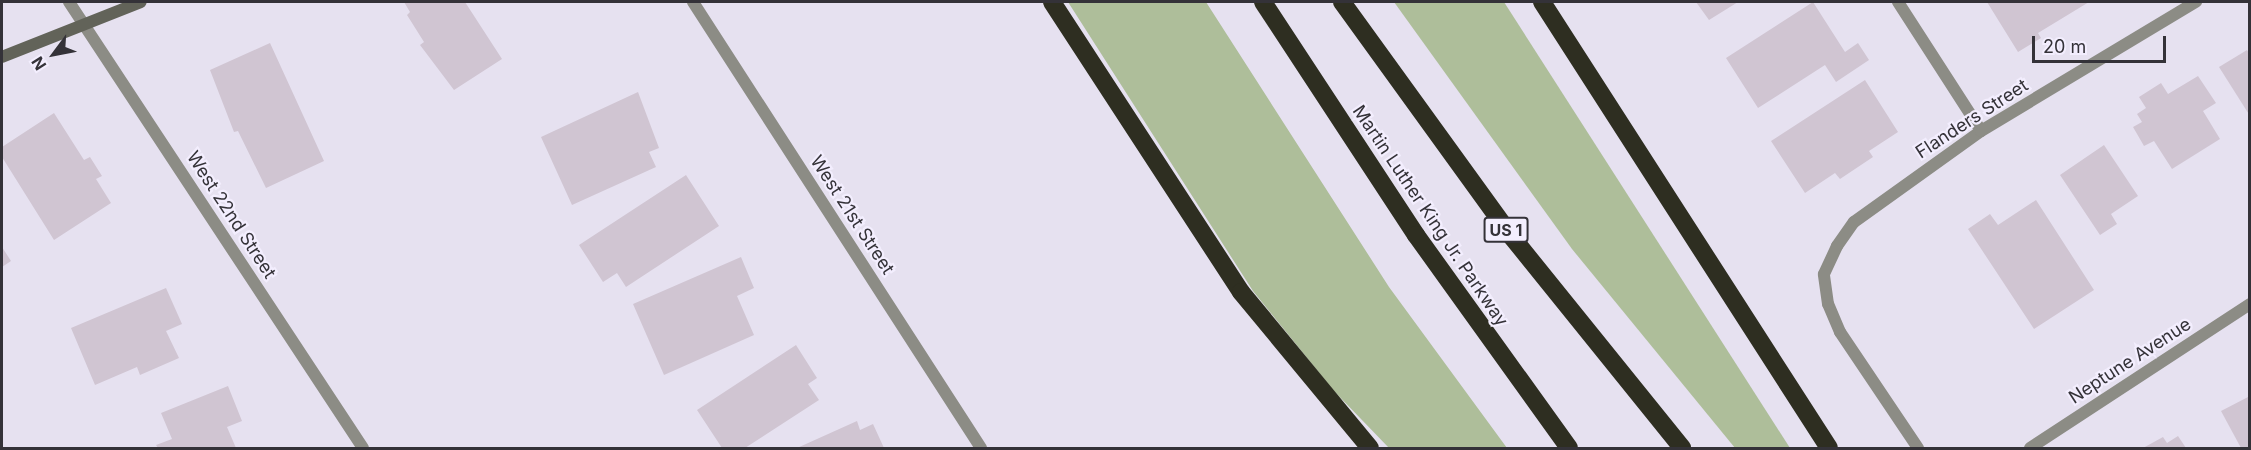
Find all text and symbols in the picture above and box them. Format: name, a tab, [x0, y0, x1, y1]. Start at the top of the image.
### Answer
north arrow	[24, 24, 84, 84]
scale bar	[2035, 24, 2168, 62]
text: 20 m	[2043, 36, 2086, 57]
text: N	[27, 53, 50, 74]
street label: Flanders Street	[1912, 75, 2032, 163]
street label: Martin Luther King Jr. Parkway	[1348, 101, 1512, 331]
street label: West 22nd Street	[182, 147, 280, 283]
street label: West 21st Street	[806, 152, 898, 278]
road number: US 1	[1484, 217, 1528, 243]
street label: Neptune Avenue	[2065, 314, 2195, 408]

